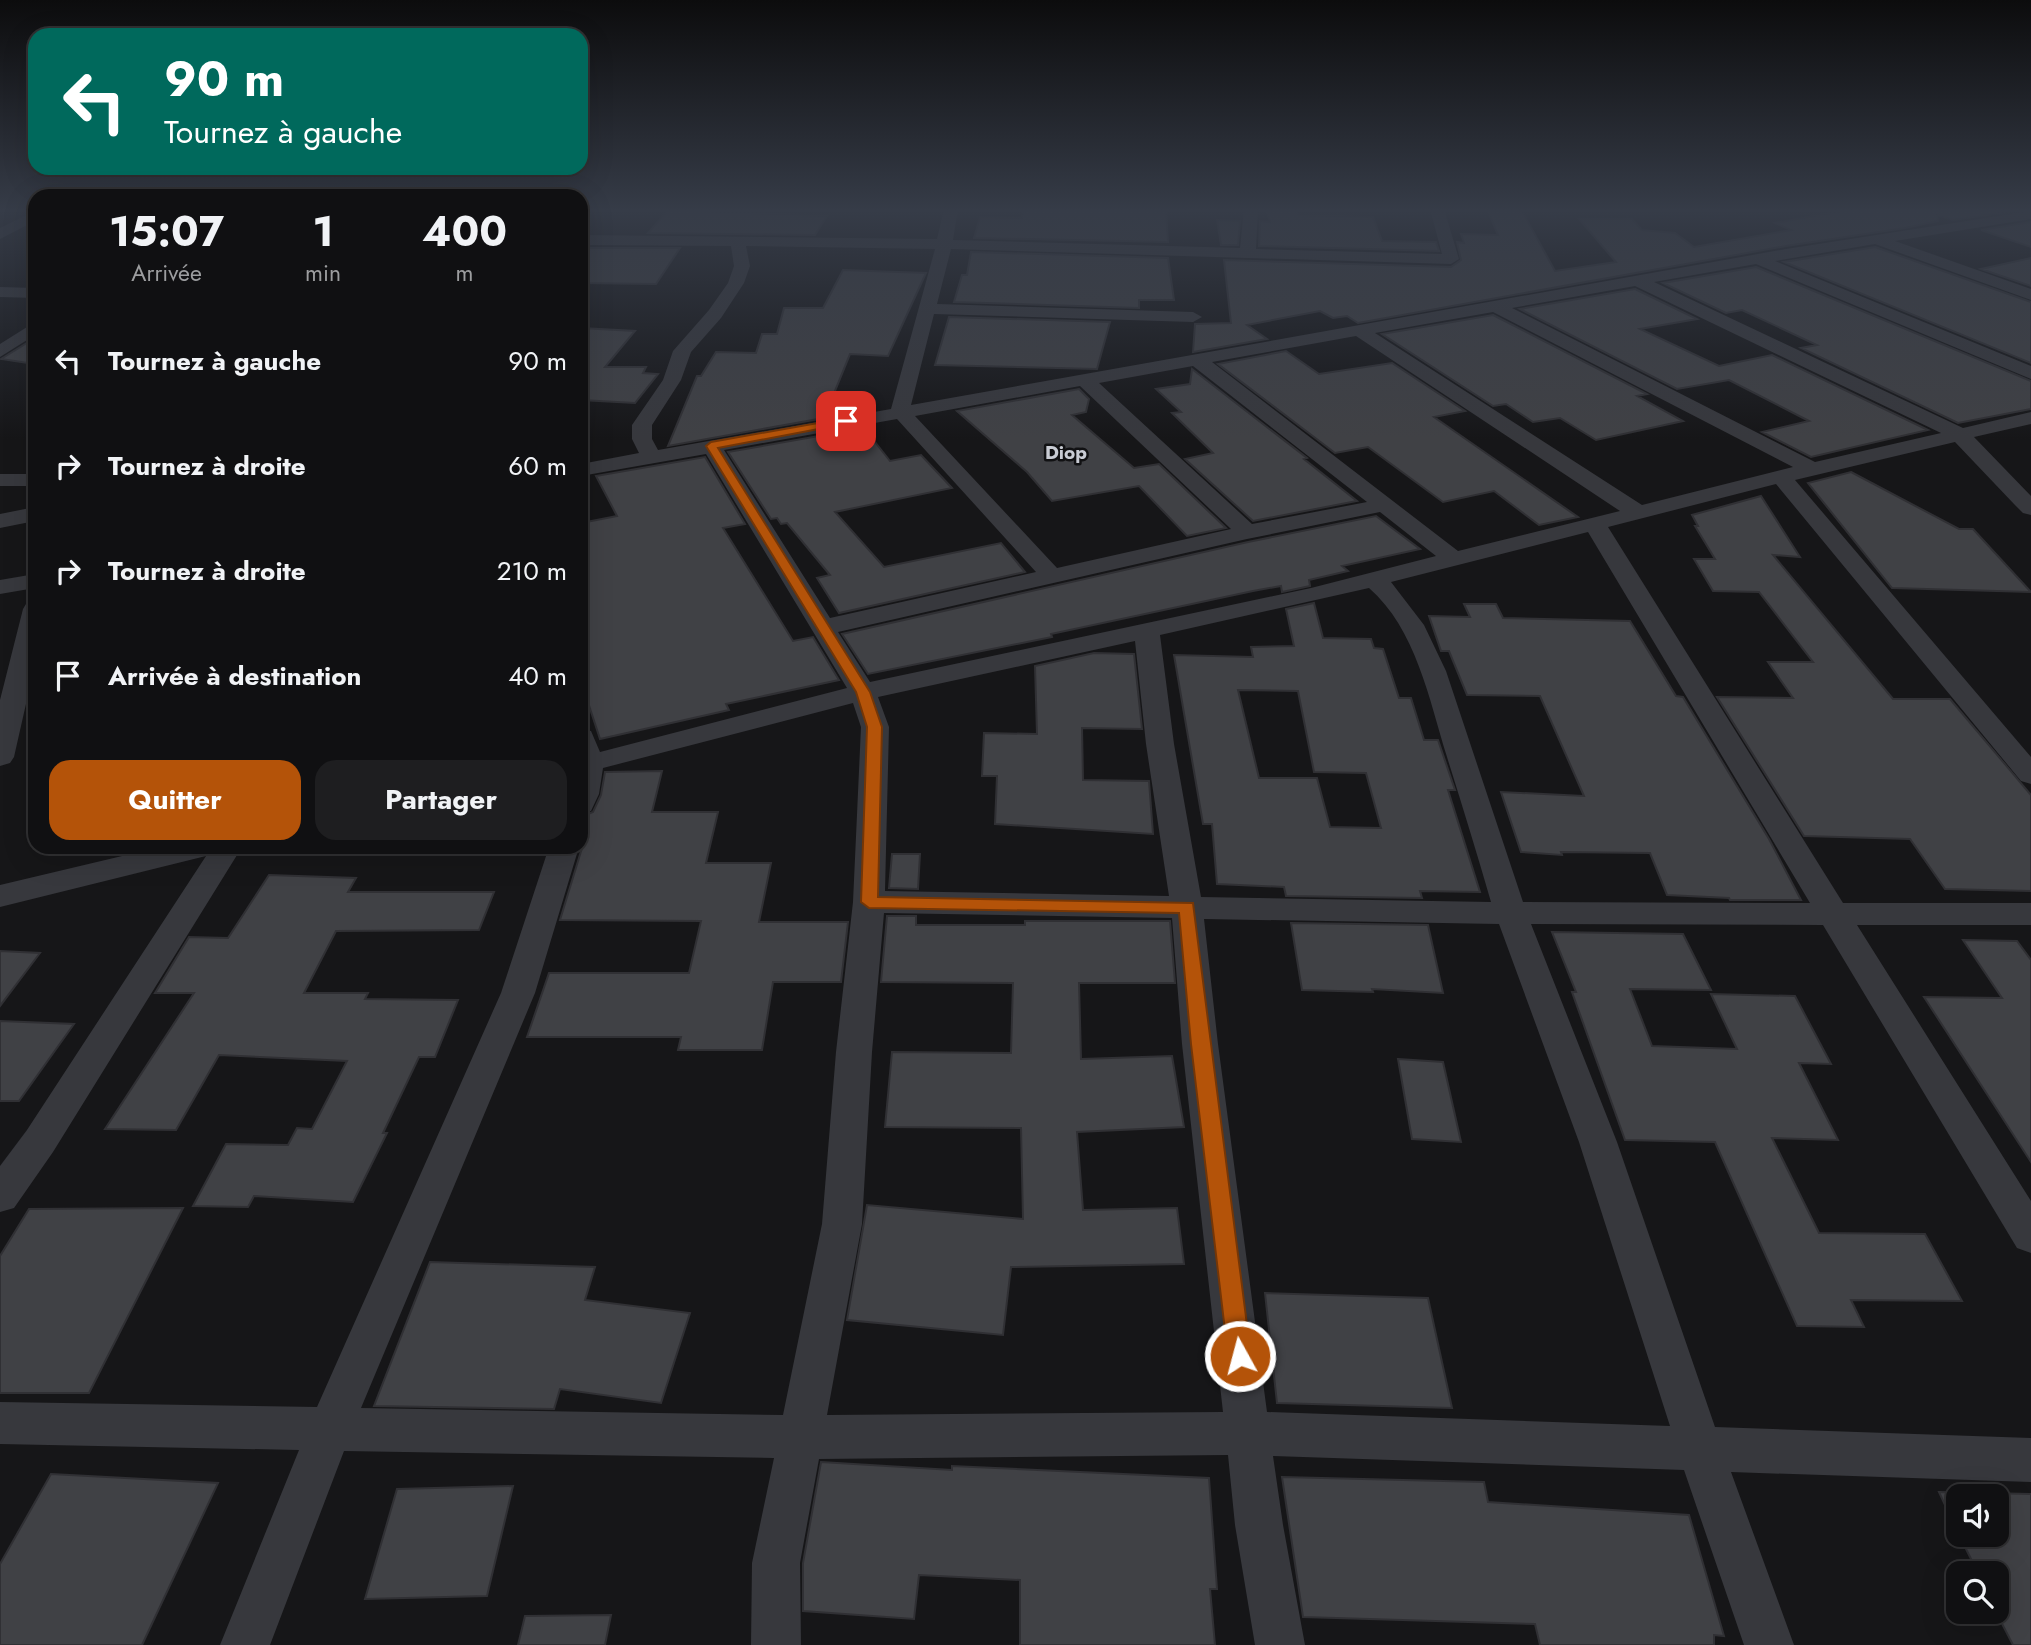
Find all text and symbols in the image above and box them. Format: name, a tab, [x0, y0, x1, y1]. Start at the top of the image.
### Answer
text: 90 m	[164, 44, 284, 114]
icon: left	[49, 56, 140, 147]
text: Tournez à gauche	[164, 109, 402, 155]
text: 15:07	[109, 201, 224, 262]
text: 1	[312, 201, 334, 262]
text: 400	[422, 201, 507, 262]
text: Arrivée	[131, 256, 202, 290]
text: min	[305, 256, 341, 290]
text: m	[456, 256, 474, 290]
icon: left	[49, 342, 87, 380]
text: Tournez à gauche	[108, 342, 321, 380]
text: 90 m	[508, 342, 567, 380]
pin	[816, 391, 876, 451]
icon: arrive	[827, 402, 865, 440]
district label: Diop	[1045, 439, 1087, 466]
icon: right	[49, 447, 87, 485]
text: Tournez à droite	[108, 447, 306, 485]
text: 60 m	[508, 447, 567, 485]
icon: right	[49, 552, 87, 590]
text: Tournez à droite	[108, 552, 306, 590]
text: 210 m	[497, 552, 567, 590]
icon: arrive	[49, 657, 87, 695]
text: Arrivée à destination	[108, 657, 361, 695]
text: 40 m	[508, 657, 567, 695]
button: Quitter	[49, 760, 301, 840]
button: Partager	[315, 760, 567, 840]
position arrow	[1203, 1319, 1277, 1393]
map controls	[1946, 1484, 2009, 1624]
button: sound	[1946, 1484, 2009, 1547]
button: search	[1946, 1561, 2009, 1624]

